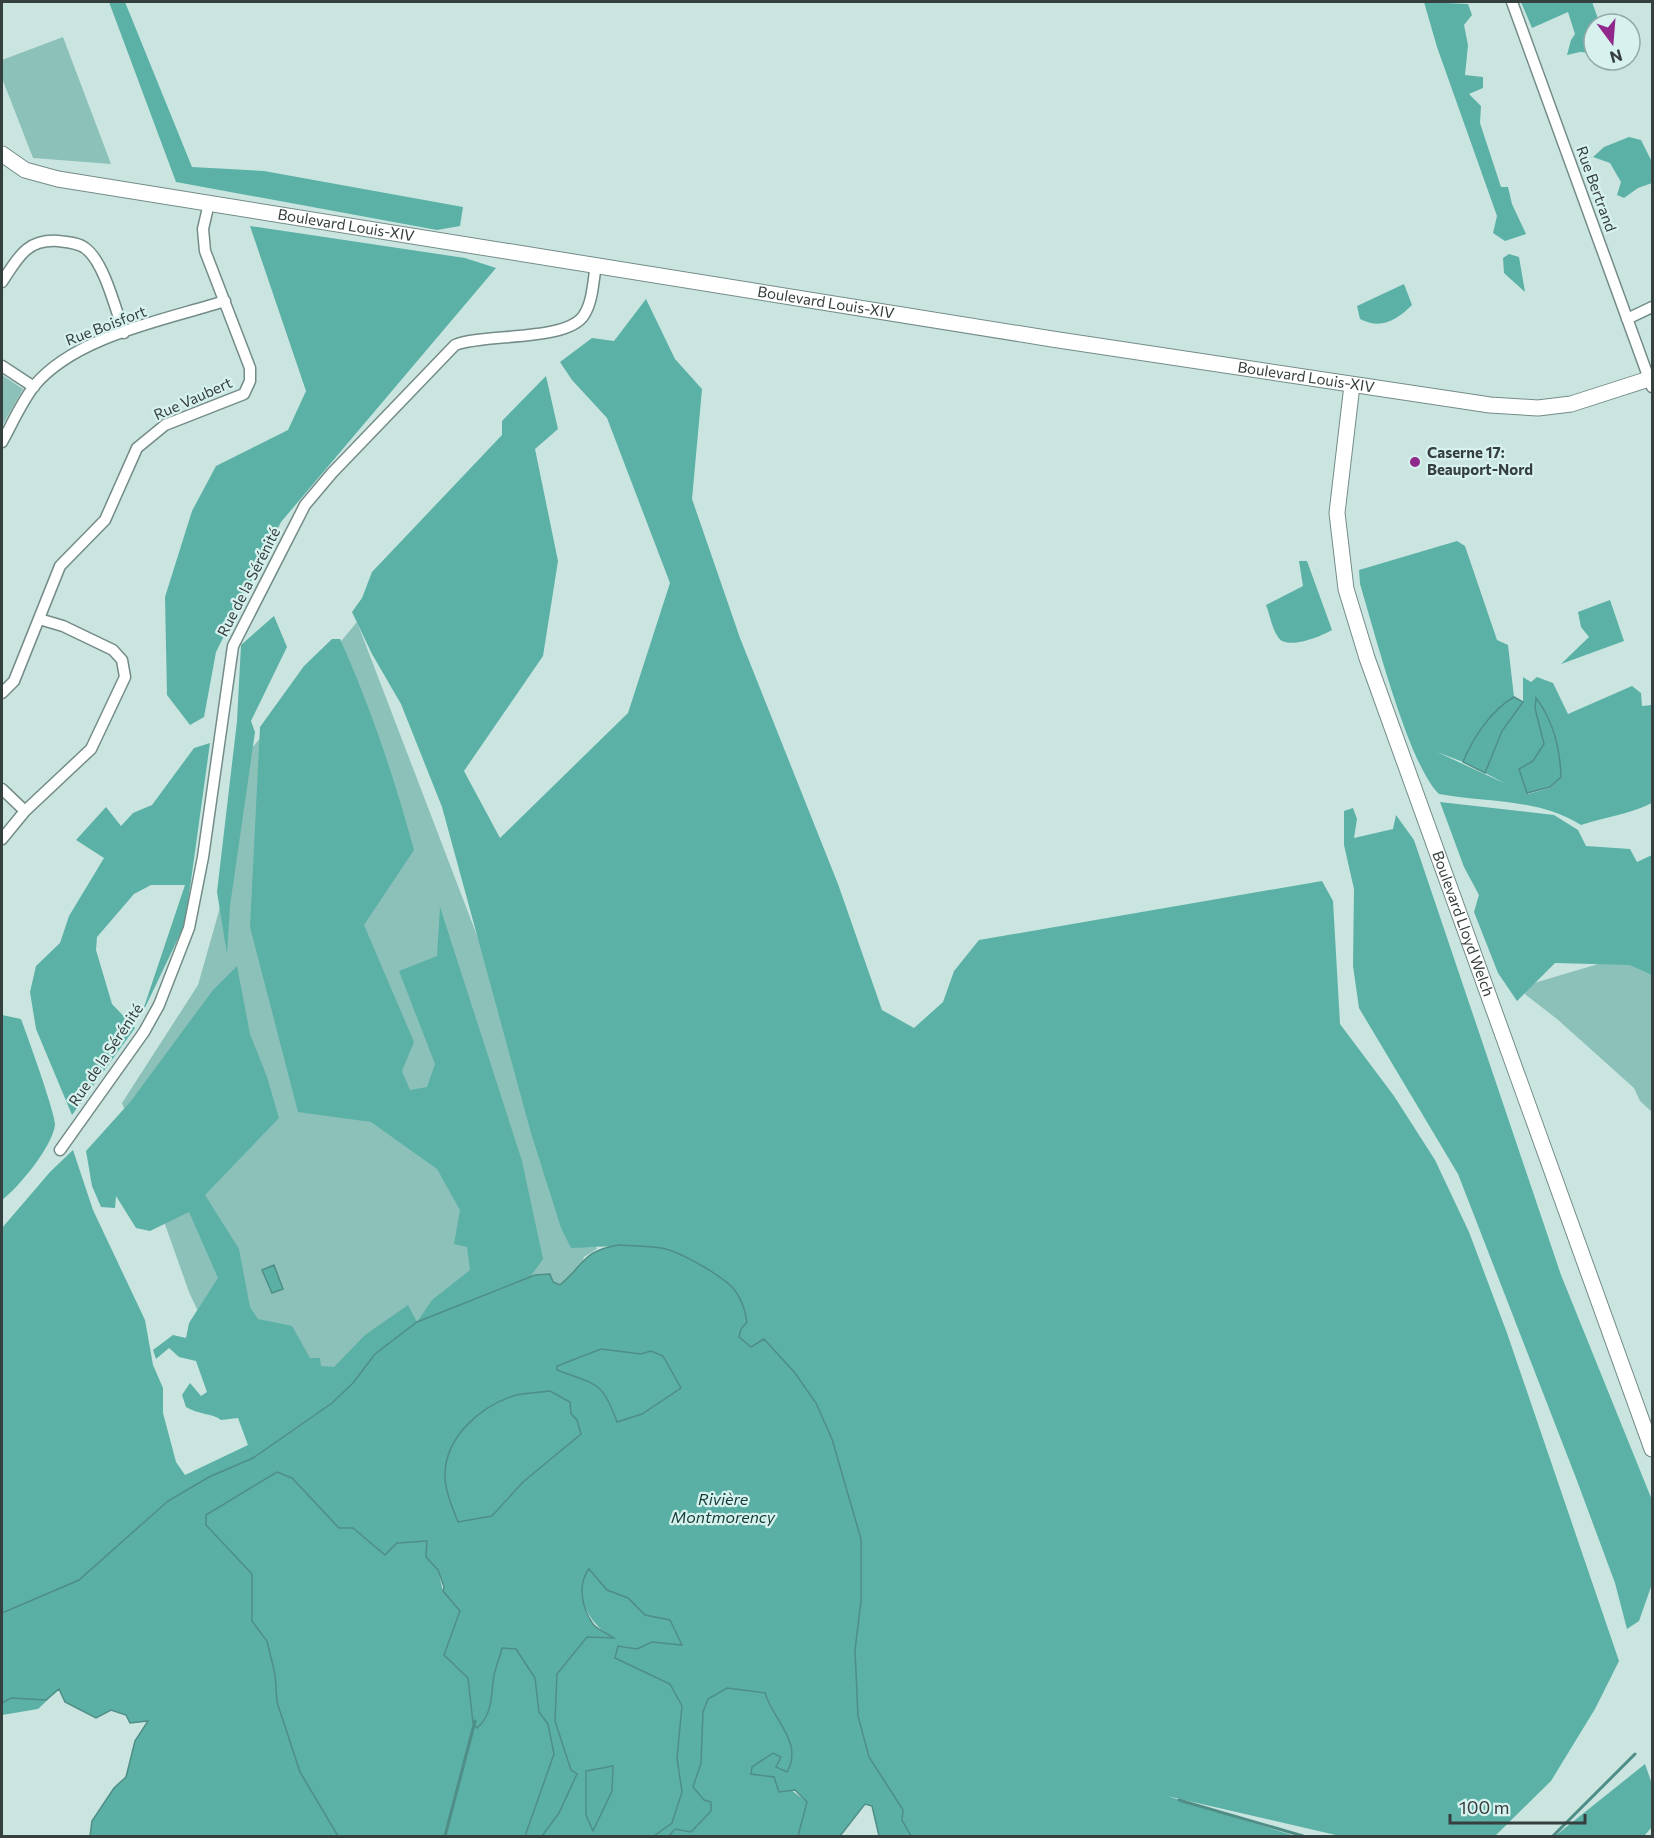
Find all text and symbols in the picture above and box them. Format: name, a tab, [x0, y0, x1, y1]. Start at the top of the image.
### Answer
north arrow	[1582, 12, 1642, 72]
text: N	[1608, 46, 1625, 68]
street label: Rue Bertrand	[1573, 143, 1621, 234]
street label: Boulevard Louis-XIV	[277, 205, 416, 244]
street label: Boulevard Louis-XIV	[756, 282, 896, 321]
street label: Rue Boisfort	[63, 301, 149, 349]
street label: Boulevard Louis-XIV	[1237, 357, 1376, 395]
street label: Rue Vaubert	[151, 373, 235, 423]
place label: Caserne 17: Beauport-Nord	[1427, 443, 1533, 478]
marker: Caserne 17: Beauport-Nord	[1408, 455, 1422, 469]
street label: Rue de la Sérénité	[213, 524, 283, 639]
street label: Boulevard Lloyd Welch	[1429, 848, 1498, 999]
street label: Rue de la Sérénité	[64, 1000, 146, 1109]
water label: Rivière Montmorency	[671, 1489, 776, 1526]
scale bar	[1450, 1787, 1585, 1825]
text: 100 m	[1459, 1796, 1509, 1818]

